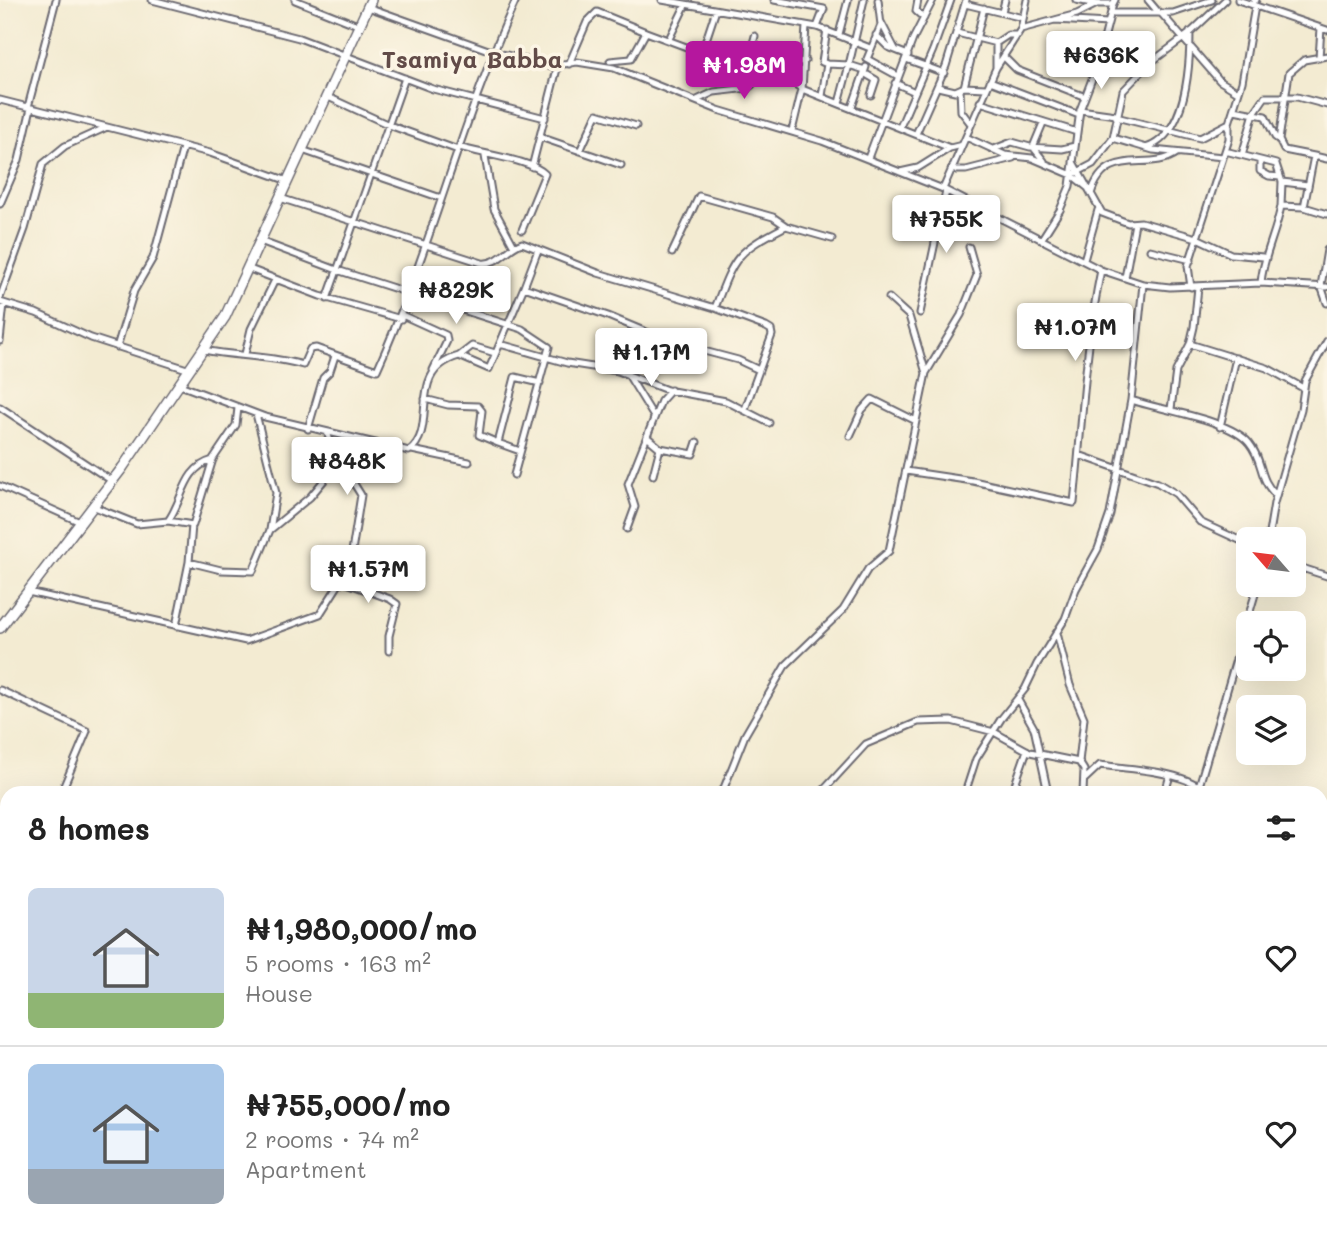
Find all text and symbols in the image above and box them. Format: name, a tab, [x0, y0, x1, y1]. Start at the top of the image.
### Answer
pin: ₦636K	[1052, 32, 1150, 91]
text: ₦636K	[1062, 39, 1140, 69]
pin: ₦1.98M	[687, 42, 801, 101]
district label: Tsamiya Babba	[382, 43, 562, 74]
text: ₦1.98M	[702, 49, 786, 79]
pin: ₦755K	[897, 196, 995, 255]
text: ₦755K	[908, 203, 984, 233]
pin: ₦829K	[407, 266, 505, 326]
text: ₦829K	[418, 274, 494, 304]
pin: ₦1.07M	[1018, 304, 1132, 363]
text: ₦1.07M	[1033, 311, 1117, 341]
pin: ₦1.17M	[594, 328, 708, 388]
text: ₦1.17M	[611, 336, 691, 366]
pin: ₦848K	[298, 438, 396, 497]
text: ₦848K	[308, 445, 386, 475]
north arrow	[1236, 527, 1306, 597]
map controls	[1236, 527, 1306, 765]
pin: ₦1.57M	[311, 546, 425, 605]
text: ₦1.57M	[327, 553, 409, 583]
button: locate	[1236, 611, 1306, 681]
button: layers	[1236, 695, 1306, 765]
text: 8 homes	[28, 808, 150, 848]
icon: filters	[1262, 809, 1300, 847]
text: ₦1,980,000/mo	[245, 908, 477, 948]
icon: home	[84, 916, 168, 1000]
icon: heart	[1262, 939, 1300, 977]
text: 5 rooms · 163 m²	[245, 948, 431, 978]
text: House	[245, 978, 313, 1008]
text: ₦755,000/mo	[245, 1084, 450, 1124]
icon: home	[84, 1092, 168, 1176]
icon: heart	[1262, 1115, 1300, 1153]
text: 2 rooms · 74 m²	[245, 1124, 419, 1154]
text: Apartment	[245, 1154, 367, 1184]

